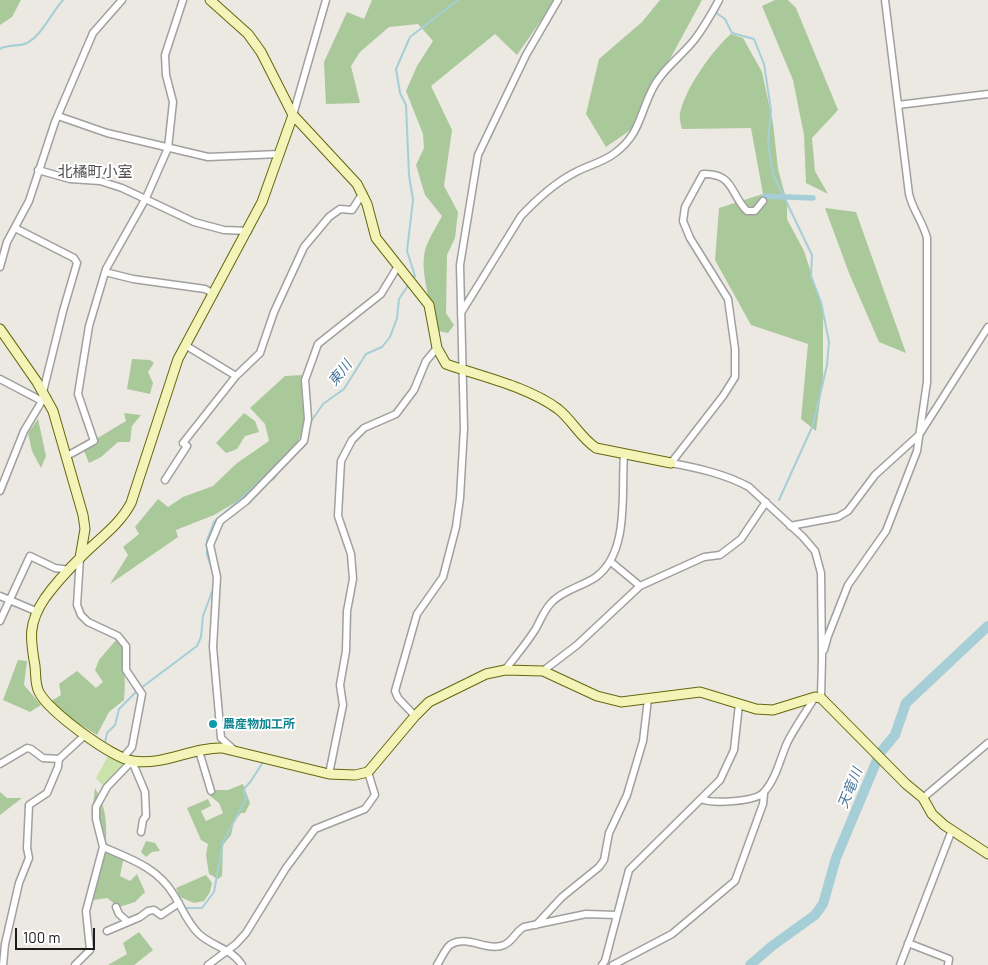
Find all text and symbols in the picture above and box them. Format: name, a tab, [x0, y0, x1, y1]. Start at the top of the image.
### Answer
district label: 北橘町小室	[58, 163, 132, 181]
water label: 東川	[325, 357, 355, 389]
place label: 農産物加工所	[223, 717, 295, 731]
marker: 農産物加工所	[207, 718, 219, 730]
water label: 天竜川	[834, 765, 866, 811]
scale bar	[18, 918, 98, 950]
text: 100 m	[23, 928, 61, 946]

